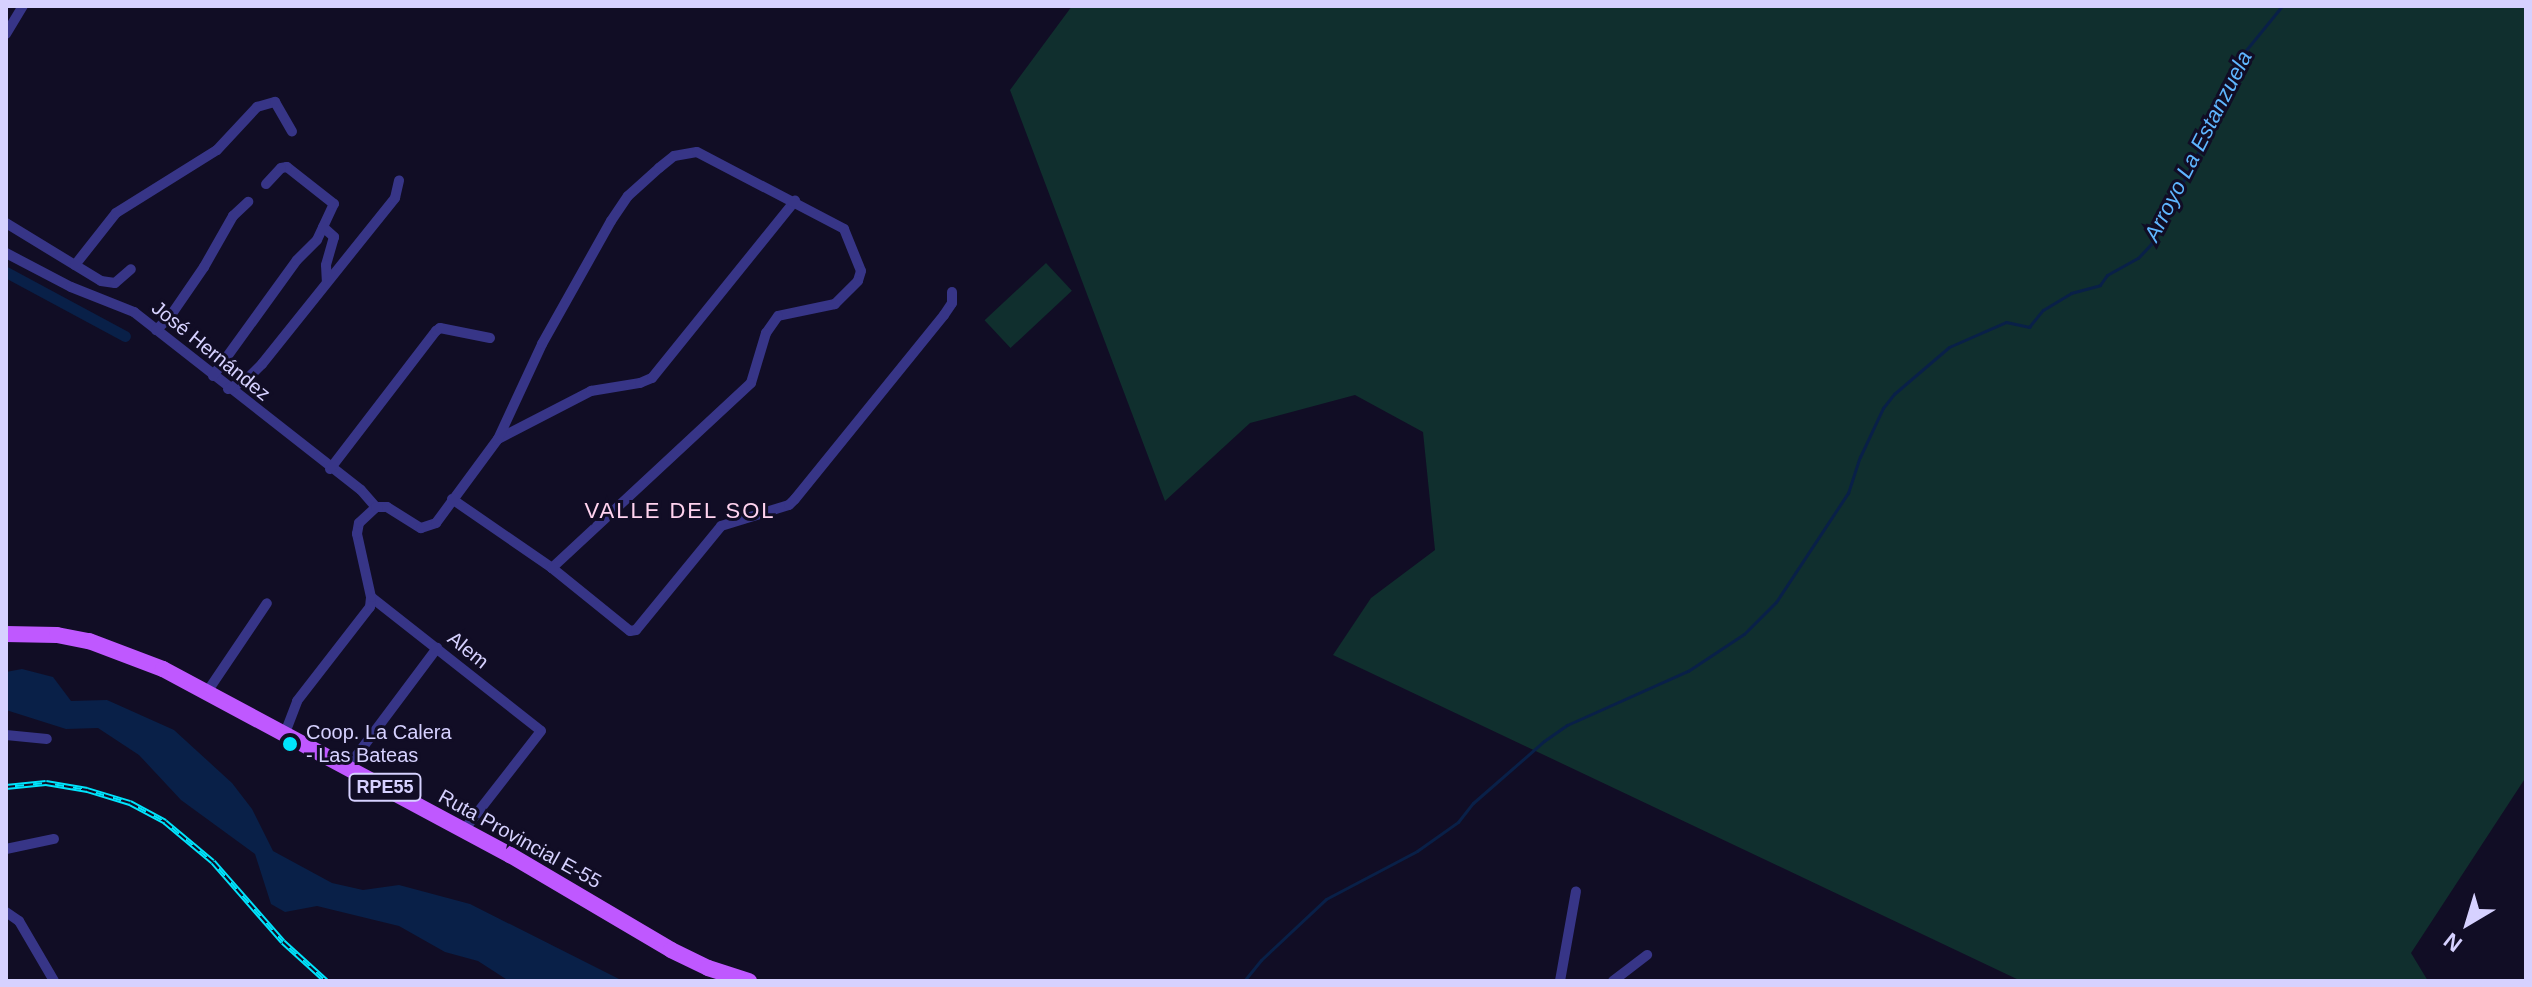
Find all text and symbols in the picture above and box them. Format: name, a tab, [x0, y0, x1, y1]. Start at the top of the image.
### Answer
water label: Arroyo La Estanzuela	[2138, 46, 2258, 246]
street label: José Hernández	[147, 296, 275, 406]
district label: VALLE DEL SOL	[584, 498, 776, 524]
street label: Alem	[443, 626, 493, 674]
place label: Coop. La Calera - Las Bateas	[306, 720, 452, 767]
marker: Coop. La Calera - Las Bateas	[281, 735, 299, 753]
road number: RPE55	[347, 773, 423, 801]
street label: Ruta Provincial E-55	[434, 784, 606, 894]
north arrow	[2428, 883, 2508, 963]
text: N	[2439, 928, 2467, 957]

